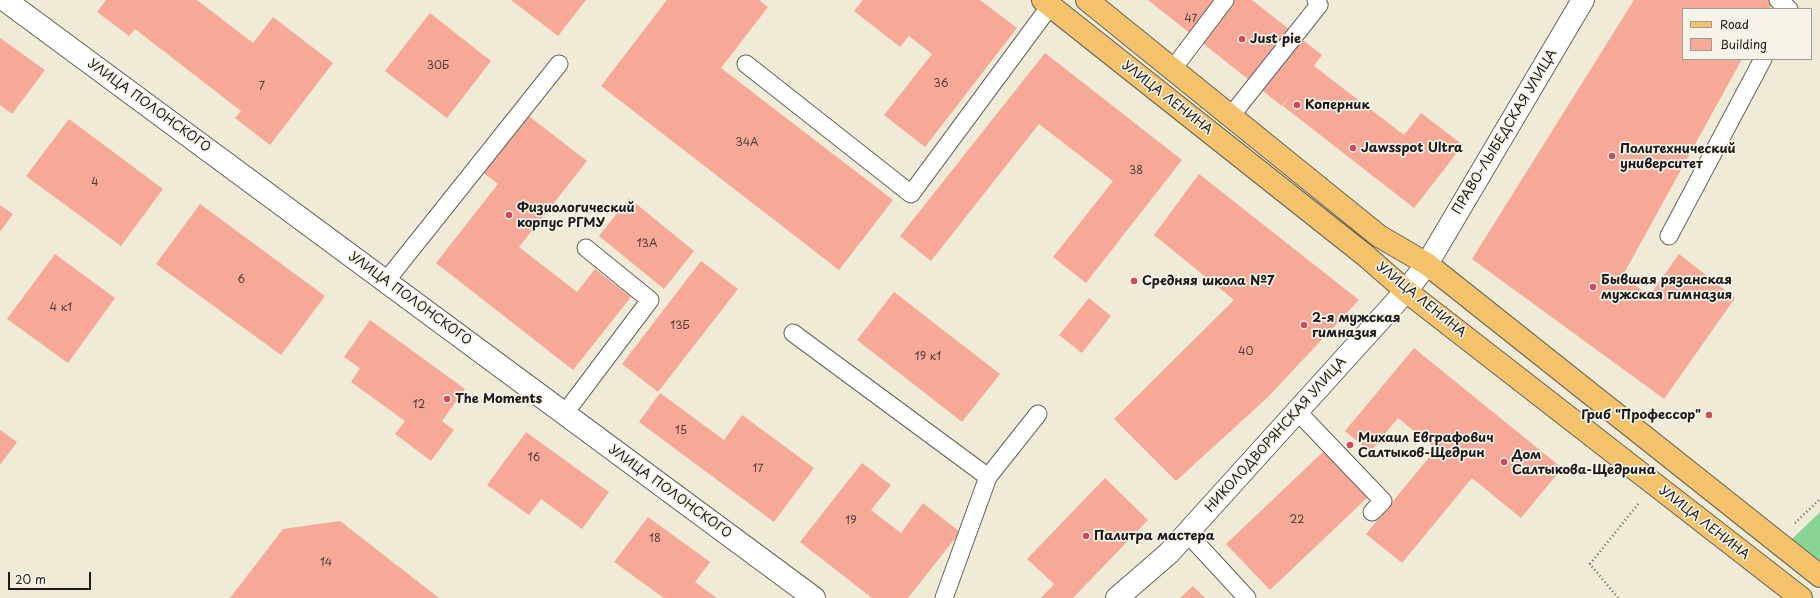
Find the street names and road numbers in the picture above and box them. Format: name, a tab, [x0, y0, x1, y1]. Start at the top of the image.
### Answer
street label: ПРАВО-ЛЫБЕДСКАЯ УЛИЦА	[1449, 47, 1561, 217]
street label: УЛИЦА ПОЛОНСКОГО	[84, 56, 214, 156]
street label: УЛИЦА ЛЕНИНА	[1119, 58, 1215, 138]
street label: УЛИЦА ПОЛОНСКОГО	[345, 249, 475, 349]
street label: УЛИЦА ЛЕНИНА	[1373, 259, 1469, 341]
street label: НИКОЛОДВОРЯНСКАЯ УЛИЦА	[1202, 354, 1350, 516]
street label: УЛИЦА ПОЛОНСКОГО	[605, 442, 735, 542]
street label: УЛИЦА ЛЕНИНА	[1656, 483, 1752, 563]

